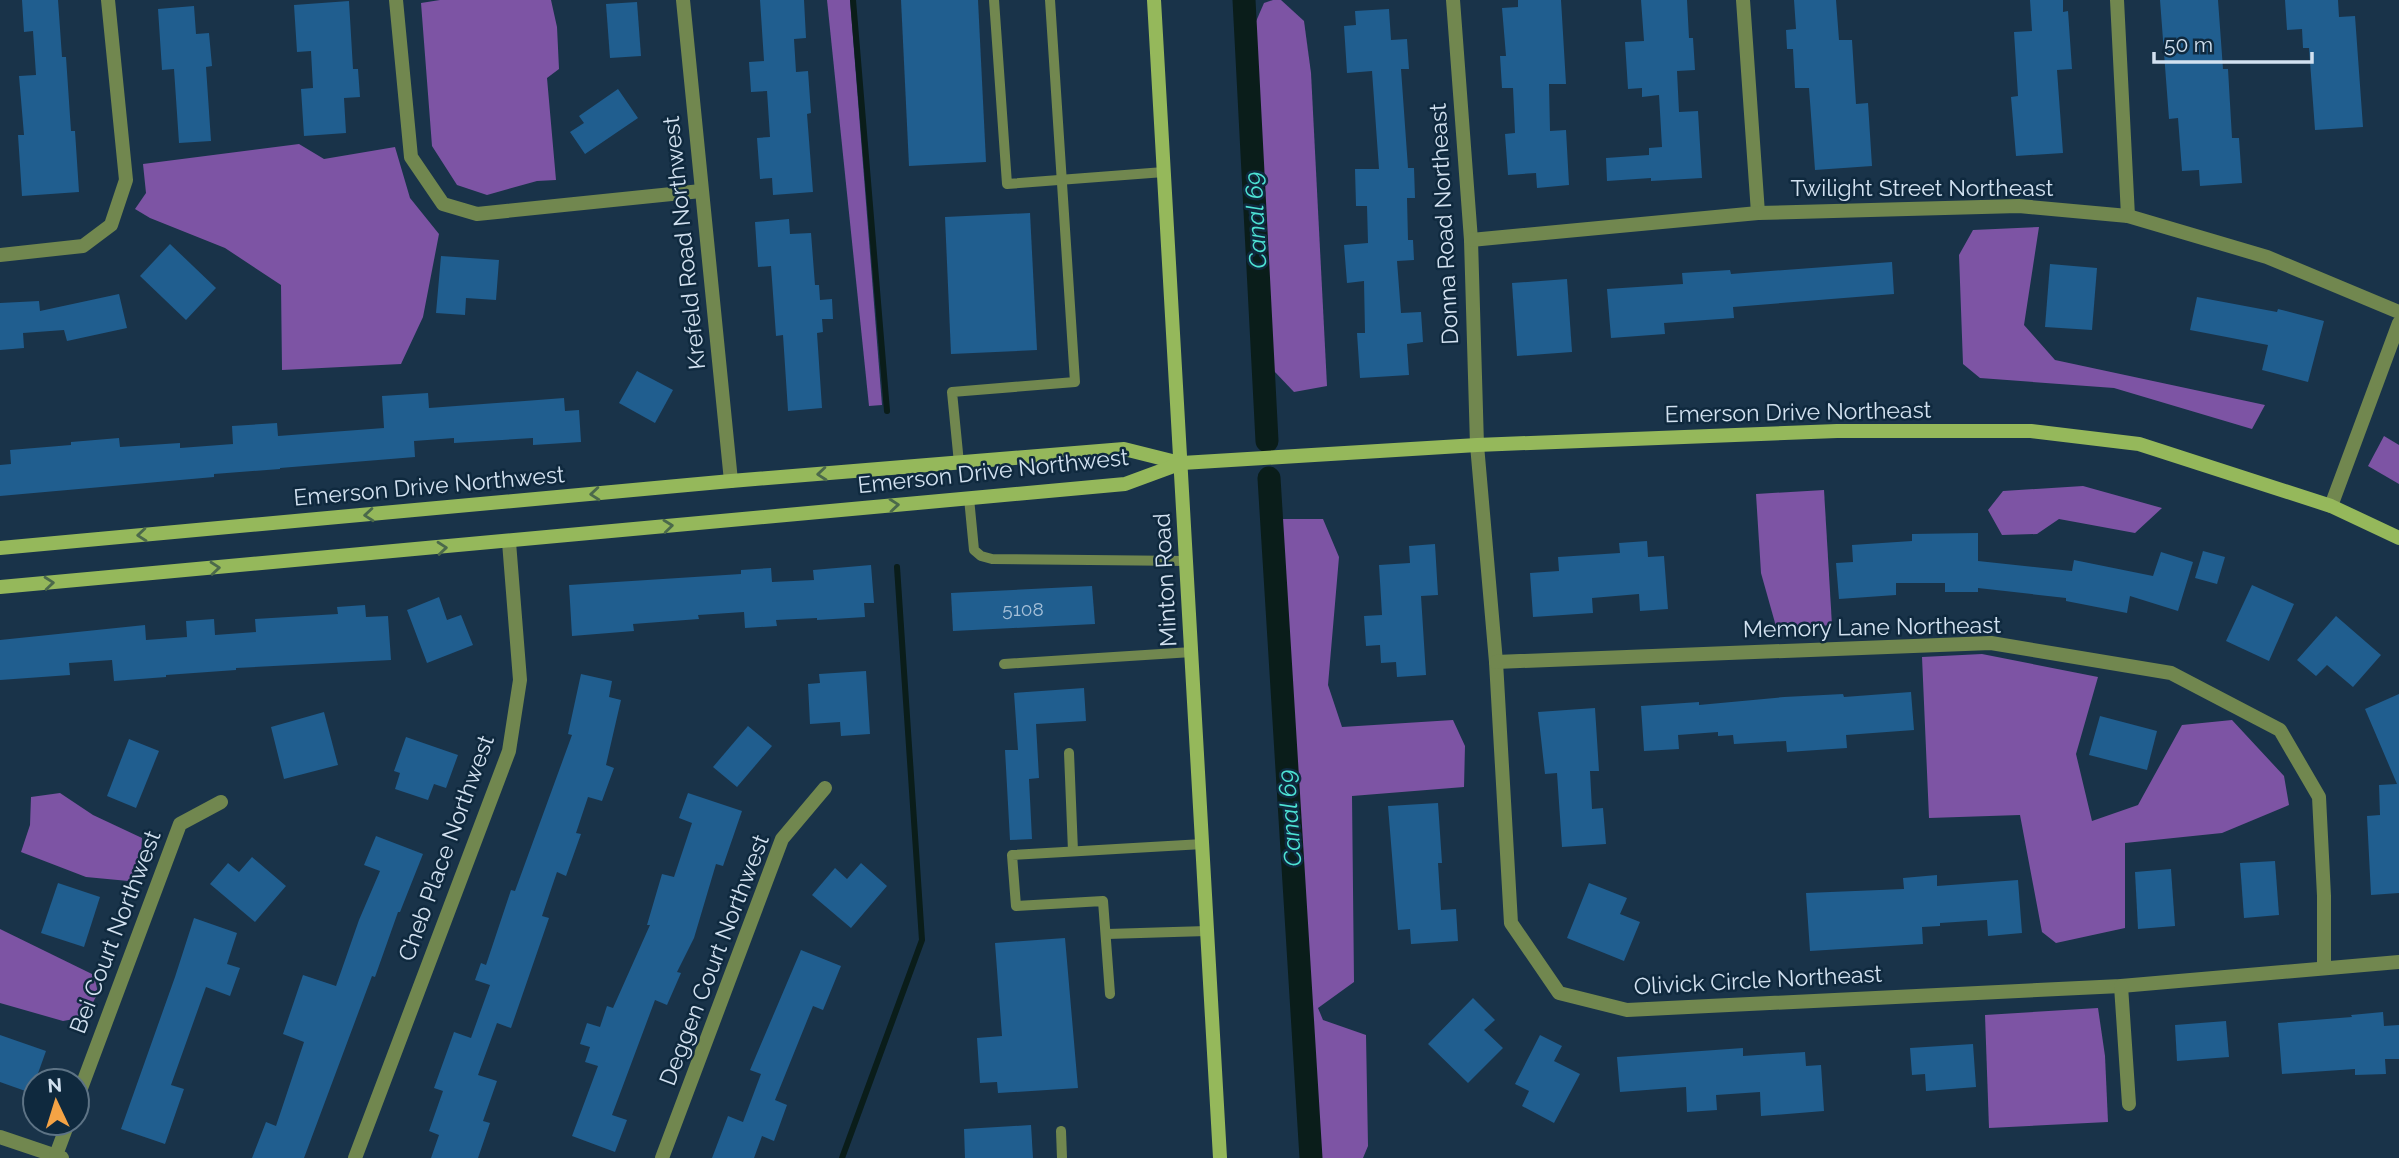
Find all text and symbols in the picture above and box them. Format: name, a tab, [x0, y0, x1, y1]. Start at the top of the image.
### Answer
scale bar	[2154, 21, 2312, 65]
text: 50 m	[2164, 32, 2213, 57]
street label: Donna Road Northeast	[1424, 102, 1463, 345]
street label: Krefeld Road Northwest	[657, 115, 710, 371]
water label: Canal 69	[1238, 171, 1273, 269]
street label: Twilight Street Northeast	[1790, 174, 2054, 201]
street label: Emerson Drive Northeast	[1664, 396, 1932, 427]
street label: Emerson Drive Northwest	[856, 443, 1130, 498]
street label: Emerson Drive Northwest	[292, 460, 566, 511]
one-way arrow	[816, 466, 827, 481]
one-way arrow	[589, 486, 600, 501]
one-way arrow	[889, 498, 900, 513]
one-way arrow	[363, 507, 375, 522]
street label: Minton Road	[1148, 512, 1181, 648]
one-way arrow	[663, 519, 674, 534]
one-way arrow	[136, 527, 147, 542]
one-way arrow	[436, 541, 447, 556]
one-way arrow	[210, 561, 221, 576]
one-way arrow	[43, 575, 55, 590]
house number: 5108	[1002, 598, 1044, 620]
street label: Memory Lane Northeast	[1743, 611, 2002, 642]
street label: Cheb Place Northwest	[392, 731, 499, 964]
water label: Canal 69	[1272, 768, 1307, 868]
street label: Bei Court Northwest	[63, 826, 166, 1037]
street label: Deggen Court Northwest	[653, 830, 774, 1089]
street label: Olivick Circle Northeast	[1633, 960, 1883, 999]
north arrow	[21, 1067, 91, 1137]
text: N	[47, 1074, 63, 1097]

